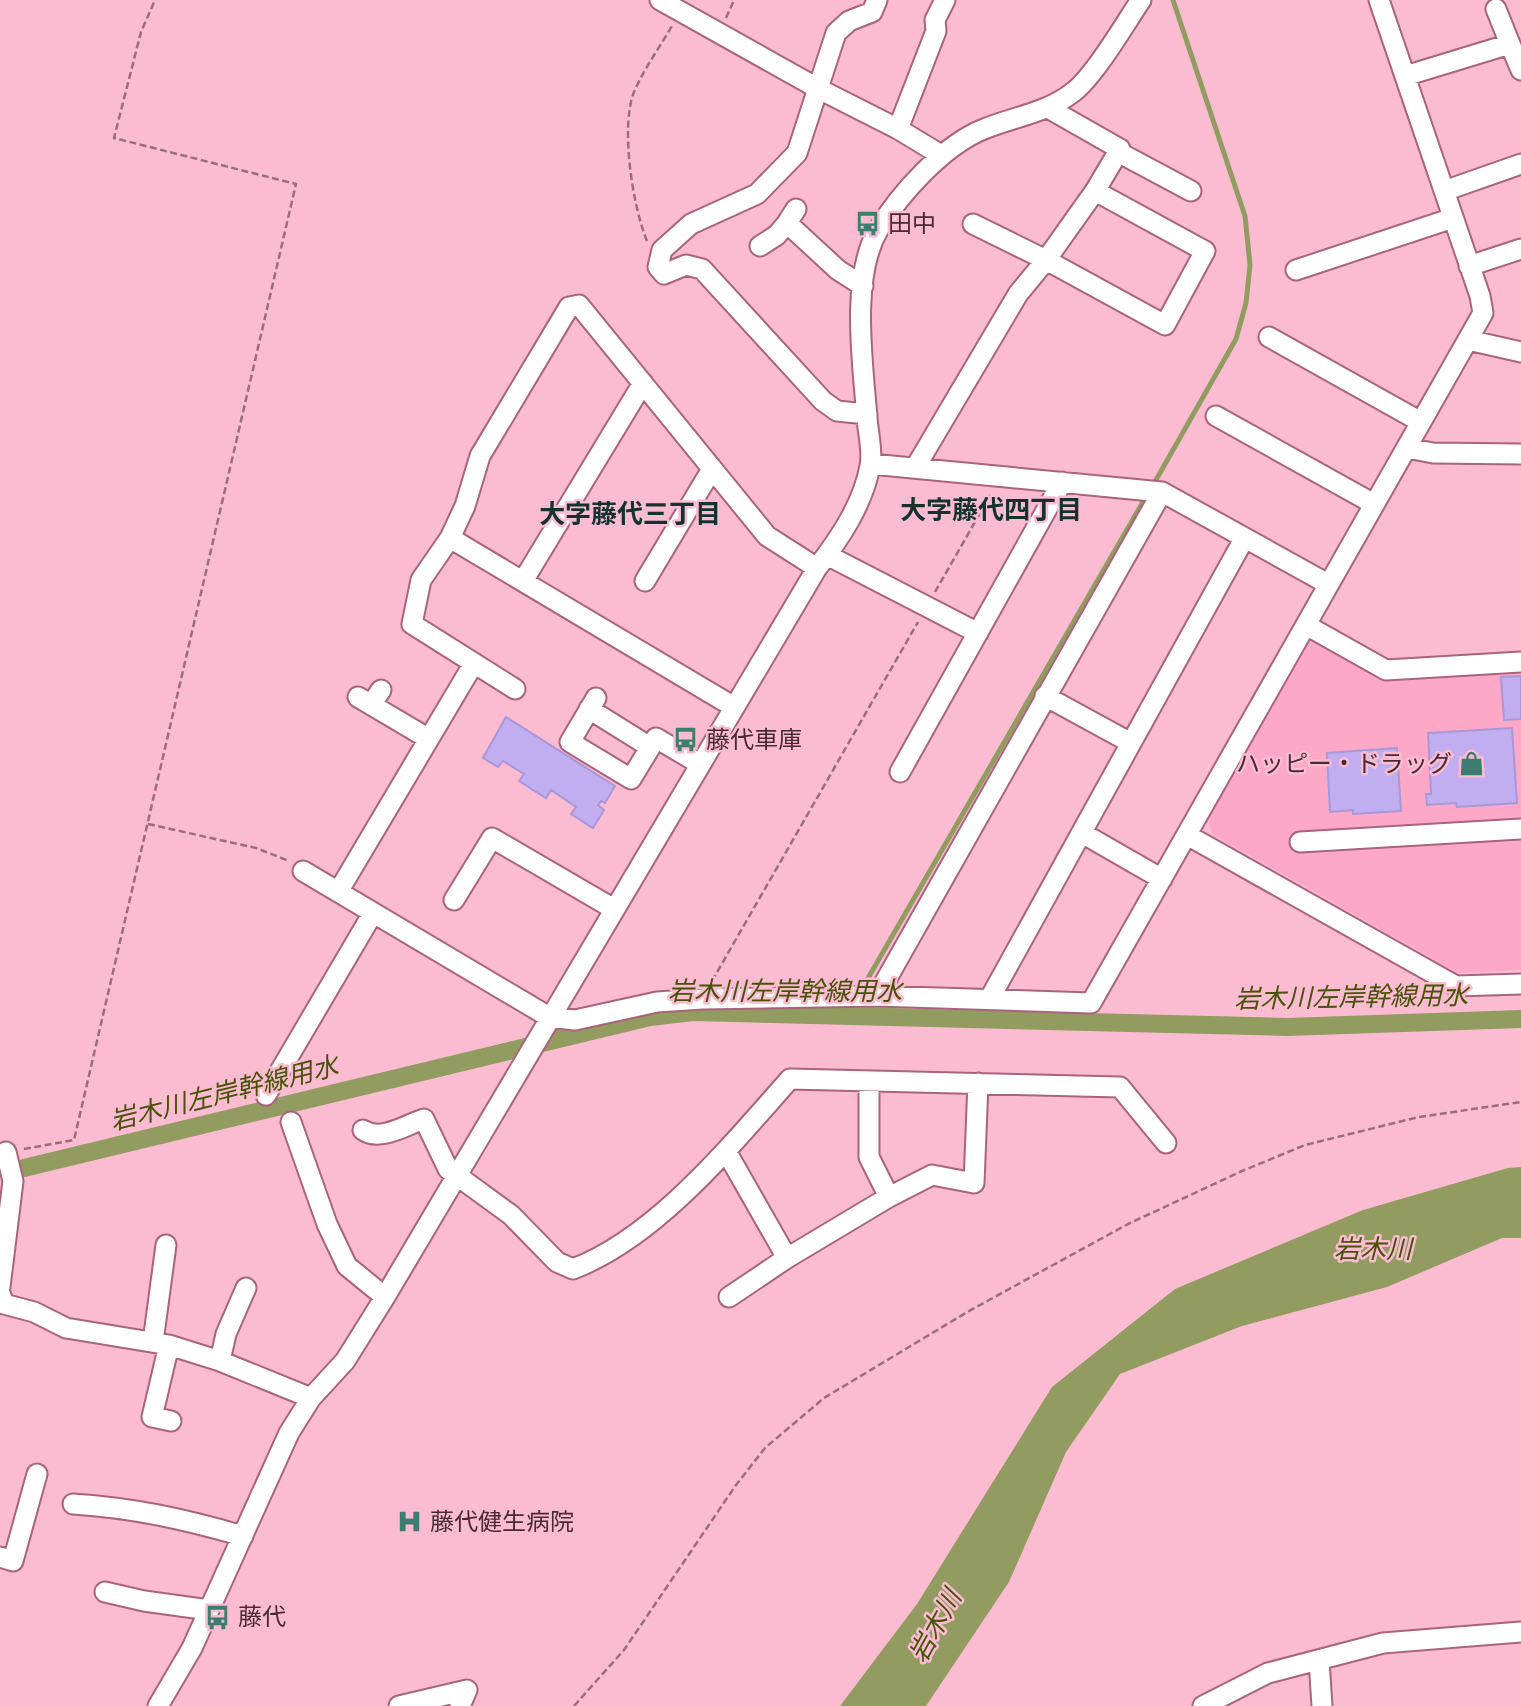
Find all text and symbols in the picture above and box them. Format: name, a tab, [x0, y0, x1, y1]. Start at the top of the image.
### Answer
bus stop icon: 田中	[854, 210, 882, 238]
place label: 田中	[888, 210, 936, 238]
district label: 大字藤代四丁目	[900, 495, 1082, 525]
district label: 大字藤代三丁目	[539, 499, 721, 529]
bus stop icon: 藤代車庫	[672, 726, 700, 754]
place label: 藤代車庫	[706, 726, 802, 754]
place label: ハッピー・ドラッグ	[1236, 750, 1452, 778]
shop icon: ハッピー・ドラッグ	[1458, 750, 1486, 778]
water label: 岩木川左岸幹線用水	[668, 976, 905, 1006]
water label: 岩木川左岸幹線用水	[1234, 980, 1471, 1014]
water label: 岩木川左岸幹線用水	[107, 1049, 344, 1136]
water label: 岩木川	[1334, 1234, 1415, 1264]
hospital icon: 藤代健生病院	[396, 1508, 424, 1536]
place label: 藤代健生病院	[430, 1508, 574, 1536]
water label: 岩木川	[903, 1582, 968, 1667]
bus stop icon: 藤代	[204, 1603, 232, 1631]
place label: 藤代	[238, 1603, 286, 1631]

